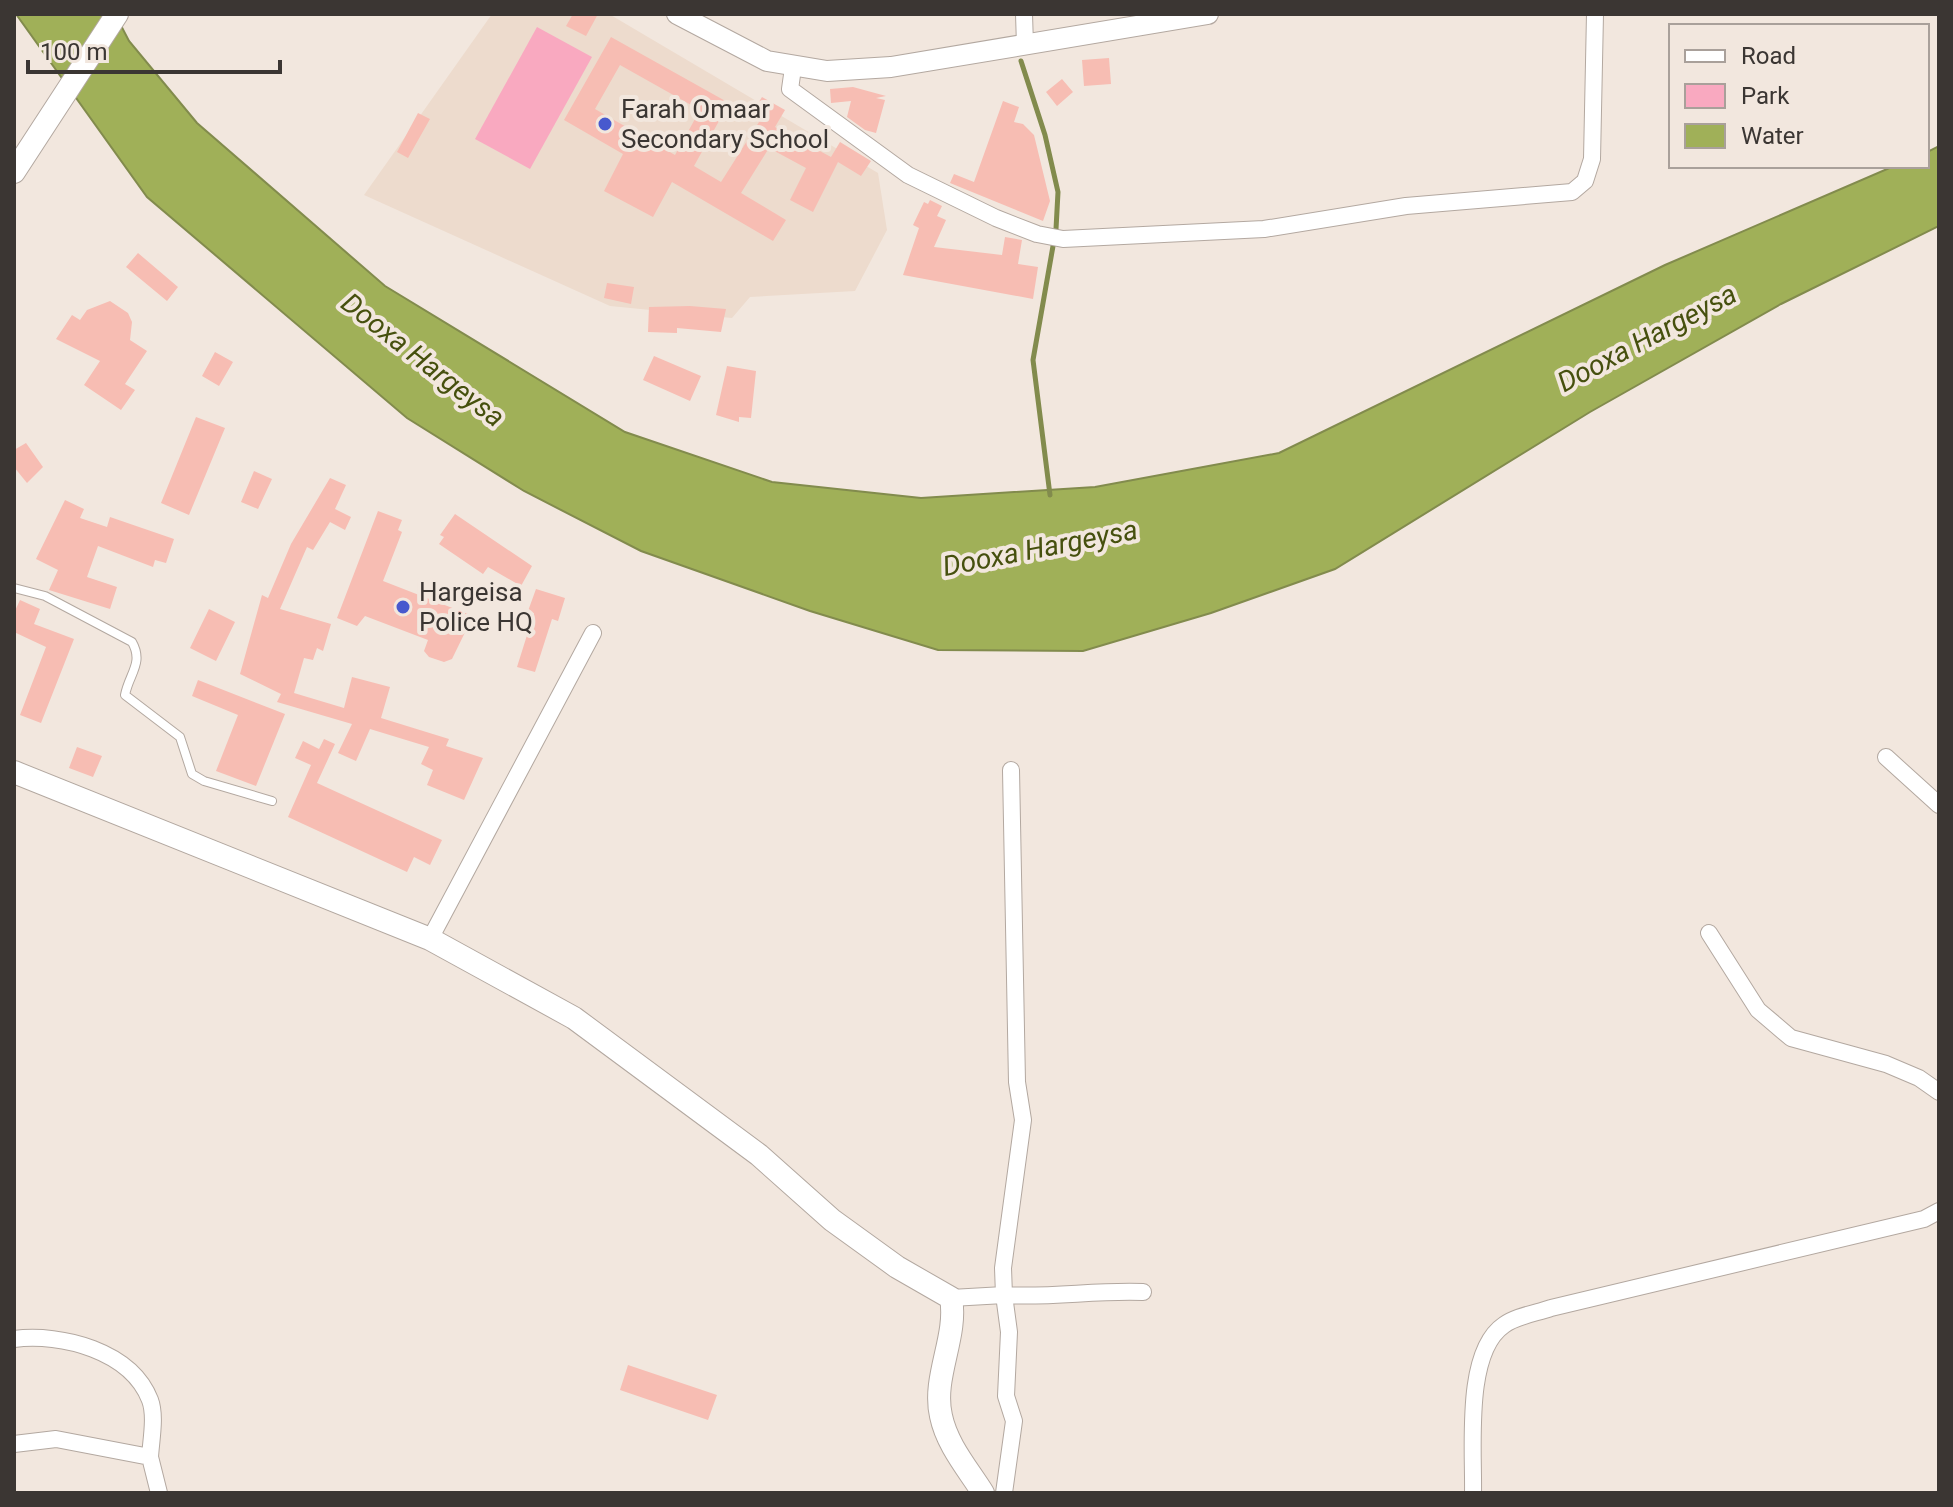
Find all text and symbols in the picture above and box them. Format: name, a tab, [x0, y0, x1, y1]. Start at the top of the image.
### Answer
scale bar	[28, 24, 280, 74]
legend	[1669, 24, 1929, 168]
text: 100 m	[40, 38, 107, 66]
text: Road	[1741, 42, 1796, 70]
text: Park	[1741, 82, 1790, 110]
place label: Farah Omaar Secondary School	[621, 94, 829, 154]
marker: Farah Omaar Secondary School	[596, 115, 614, 133]
text: Water	[1741, 122, 1804, 150]
water label: Dooxa Hargeysa	[1552, 277, 1742, 399]
water label: Dooxa Hargeysa	[335, 286, 511, 434]
water label: Dooxa Hargeysa	[940, 513, 1140, 583]
place label: Hargeisa Police HQ	[419, 577, 533, 637]
marker: Hargeisa Police HQ	[394, 598, 412, 616]

